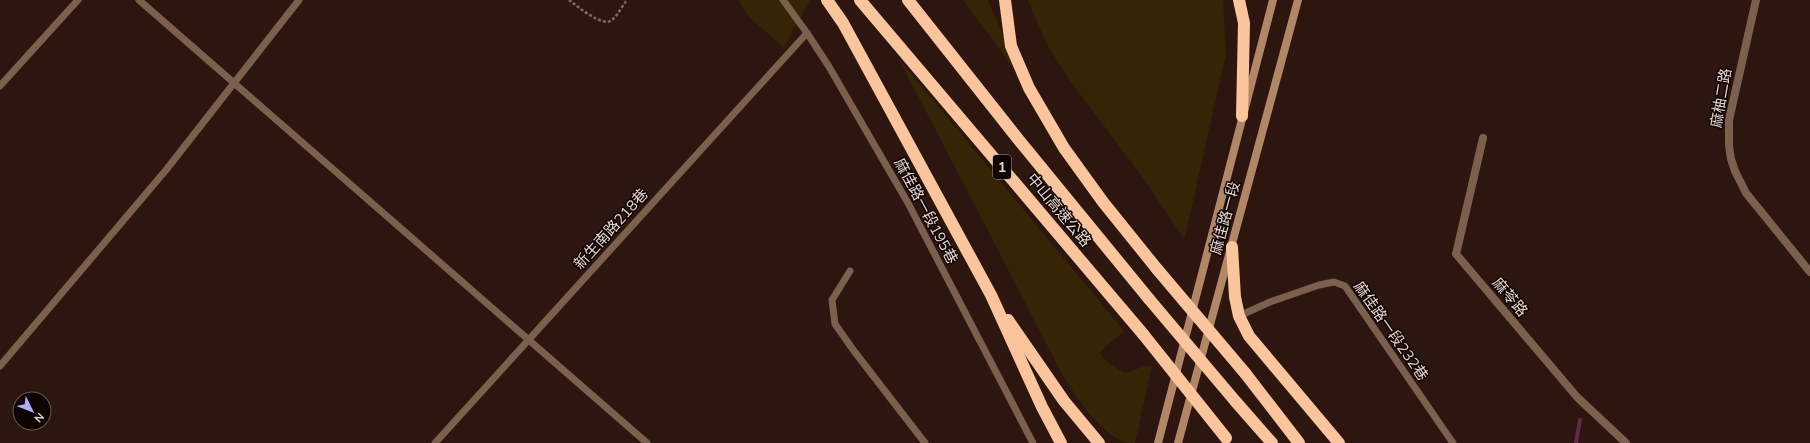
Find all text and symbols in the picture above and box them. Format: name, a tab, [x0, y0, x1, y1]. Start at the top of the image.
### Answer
street label: 麻柚二路	[1706, 67, 1735, 129]
street label: 麻佳路一段195巷	[891, 155, 962, 267]
road number: 1	[993, 155, 1011, 179]
street label: 中山高速公路	[1023, 169, 1096, 250]
street label: 麻佳路一段	[1206, 179, 1243, 257]
street label: 新生南路218巷	[569, 184, 652, 273]
street label: 麻苓路	[1489, 273, 1532, 320]
street label: 麻佳路一段232巷	[1350, 277, 1433, 384]
north arrow	[12, 391, 52, 431]
text: N	[31, 410, 47, 426]

